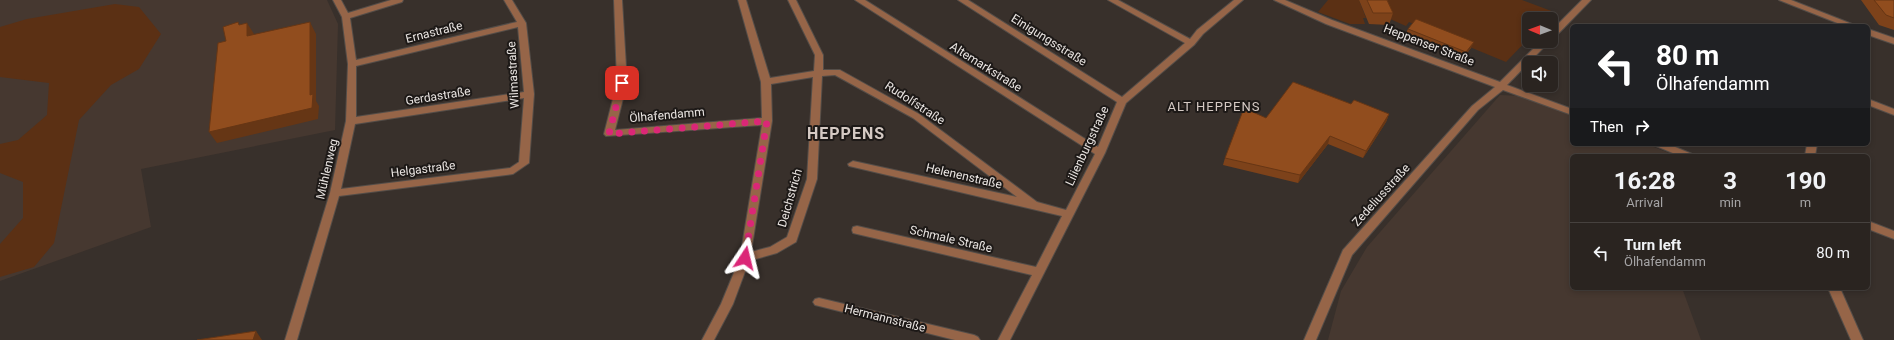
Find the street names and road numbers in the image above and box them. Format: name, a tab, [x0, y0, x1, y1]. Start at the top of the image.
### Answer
street label: Einigungsstraße	[1009, 11, 1089, 69]
street label: Ernastraße	[404, 18, 464, 46]
street label: Heppenser Straße	[1382, 21, 1476, 69]
street label: Altemarkstraße	[947, 39, 1025, 95]
street label: Wilmastraße	[504, 41, 522, 109]
street label: Rudolfstraße	[882, 78, 948, 128]
street label: Gerdastraße	[404, 84, 472, 108]
street label: Ölhafendamm	[629, 104, 705, 125]
street label: Lilienburgstraße	[1062, 104, 1112, 188]
street label: Mühlenweg	[313, 137, 341, 201]
street label: Helgastraße	[390, 158, 456, 180]
street label: Helenenstraße	[925, 160, 1003, 192]
street label: Zedeliusstraße	[1349, 161, 1413, 229]
street label: Deichstrich	[775, 167, 805, 229]
street label: Schmale Straße	[908, 223, 994, 255]
street label: Hermannstraße	[843, 301, 927, 335]

